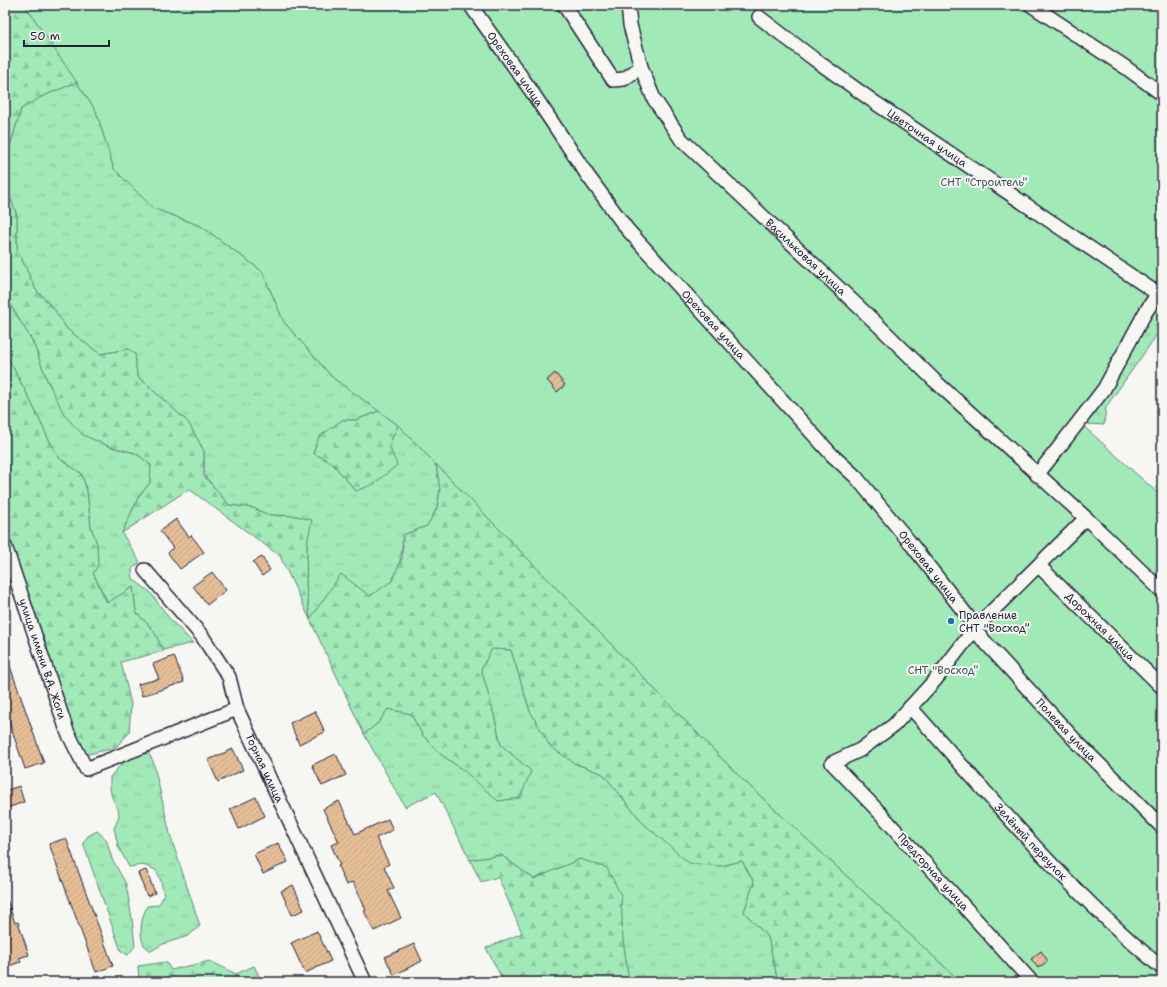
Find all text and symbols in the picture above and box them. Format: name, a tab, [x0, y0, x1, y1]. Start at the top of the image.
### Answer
scale bar	[24, 22, 109, 48]
text: 50 m	[30, 28, 60, 44]
street label: Ореховая улица	[484, 28, 547, 109]
street label: Цветочная улица	[884, 105, 970, 170]
park label: СНТ "Строитель"	[941, 175, 1028, 190]
street label: Васильковая улица	[762, 215, 849, 299]
street label: Ореховая улица	[678, 287, 749, 362]
street label: Ореховая улица	[895, 527, 962, 606]
street label: Дорожная улица	[1062, 589, 1139, 664]
street label: улица имени В.А. Жоги	[16, 596, 70, 721]
place label: Правление СНТ "Восход"	[959, 608, 1030, 636]
marker: Правление СНТ "Восход"	[946, 616, 956, 626]
park label: СНТ "Восход"	[908, 663, 978, 678]
street label: Полевая улица	[1033, 695, 1100, 765]
street label: Горная улица	[242, 732, 287, 805]
street label: Зелёный переулок	[991, 800, 1071, 884]
street label: Предгорная улица	[894, 830, 972, 914]

